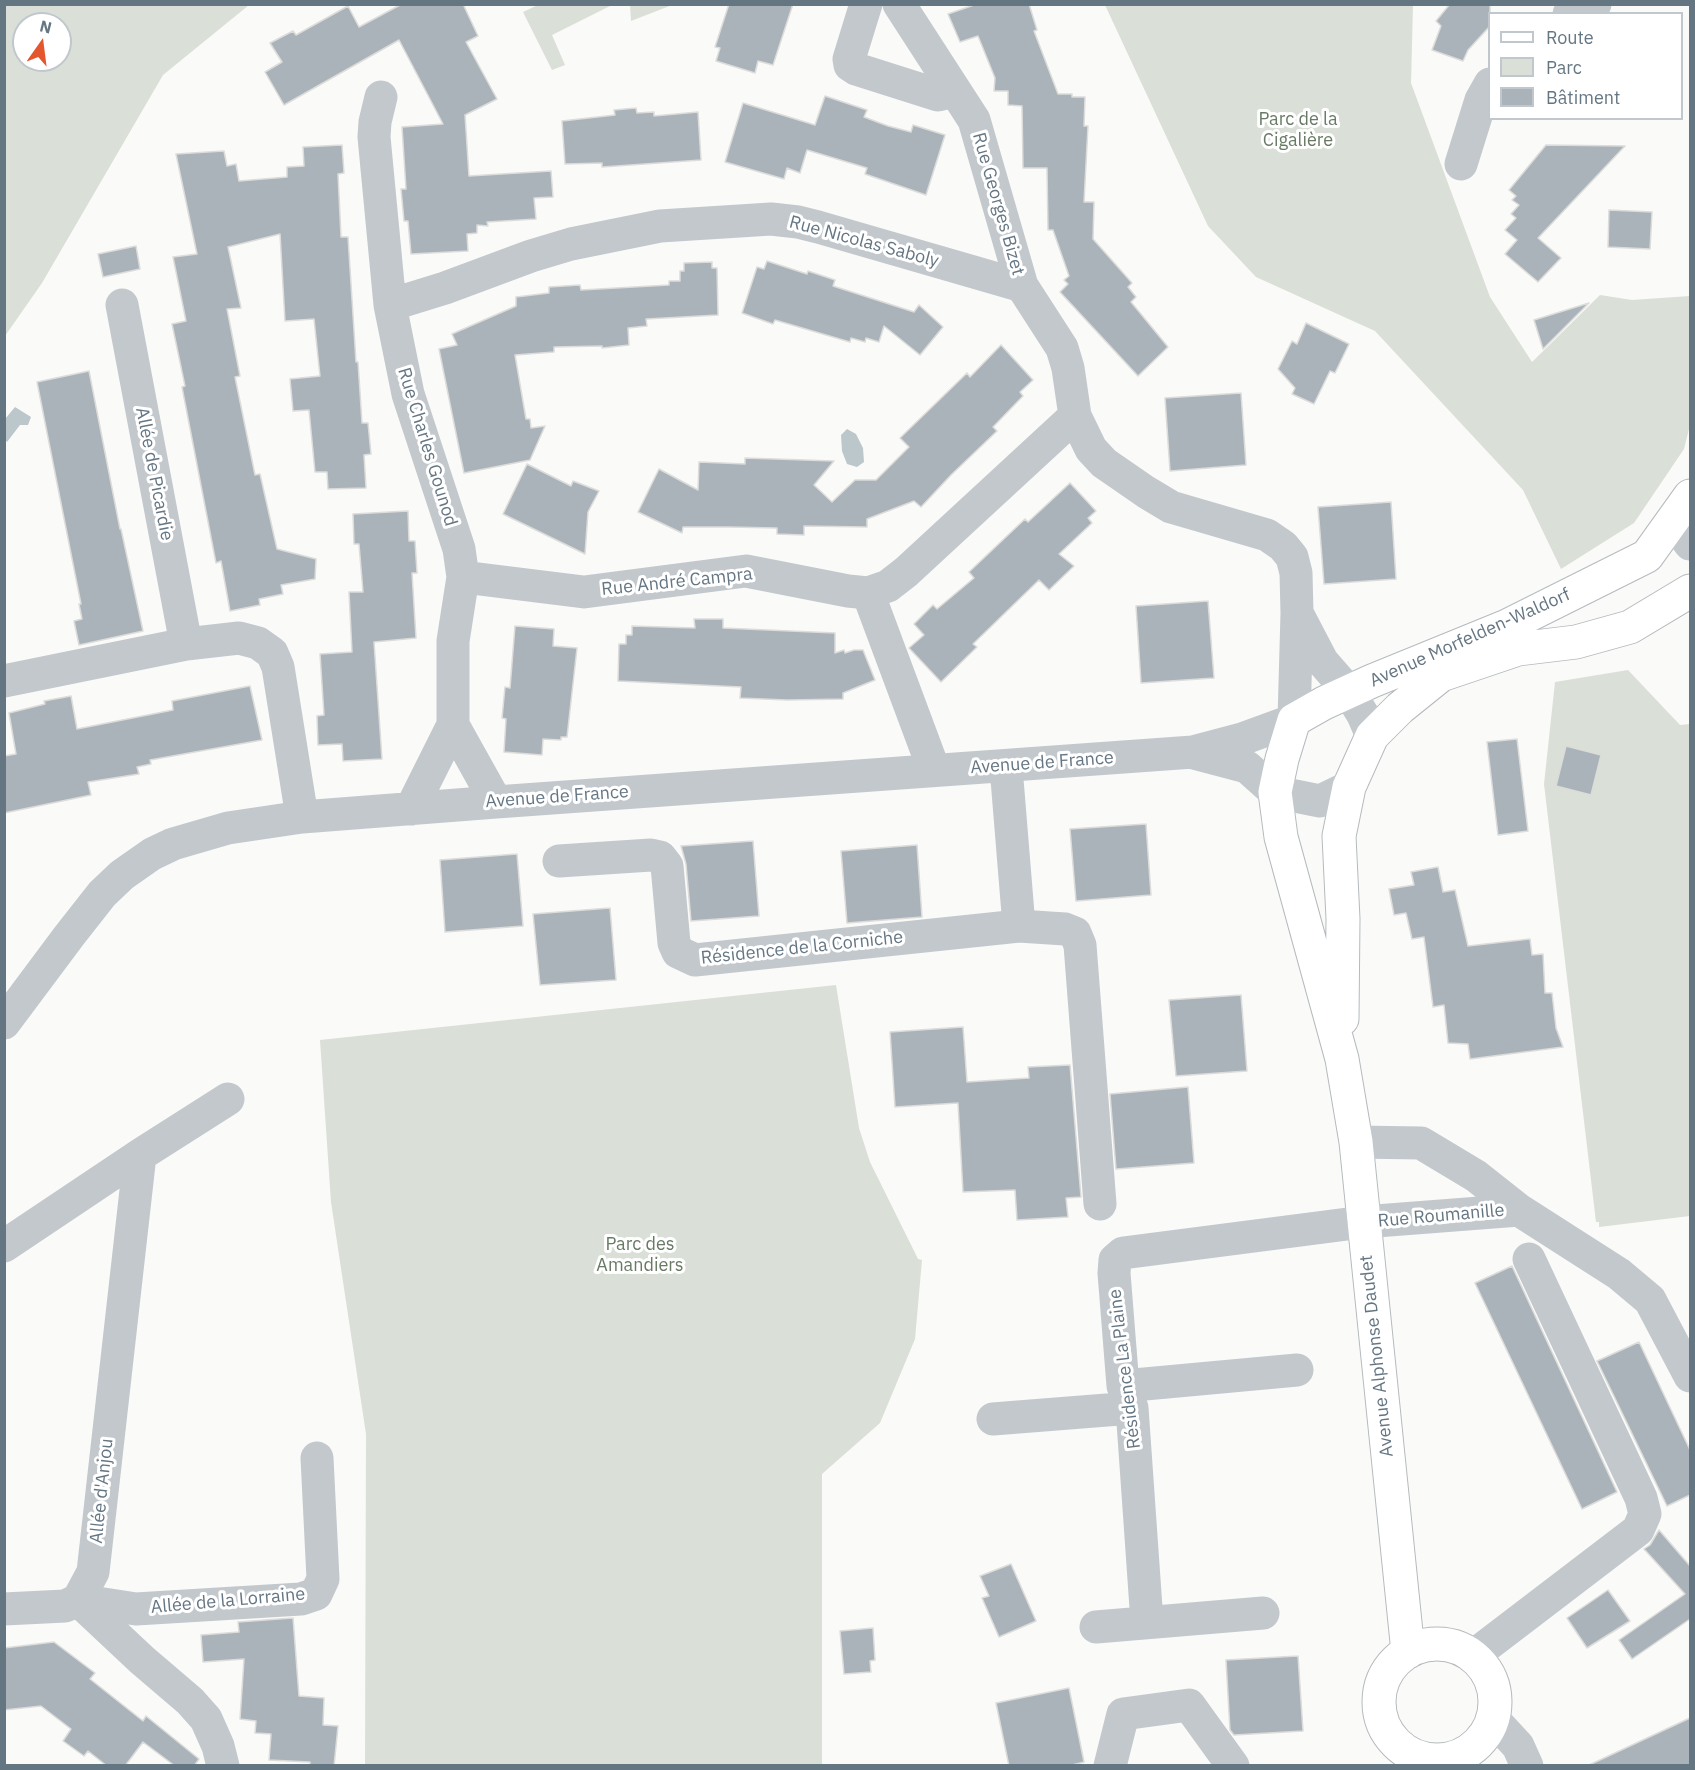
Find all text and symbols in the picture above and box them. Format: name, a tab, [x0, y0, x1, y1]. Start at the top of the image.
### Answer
north arrow	[12, 12, 72, 72]
legend	[1488, 12, 1683, 120]
text: N	[38, 15, 54, 38]
text: Route	[1546, 26, 1594, 49]
text: Parc	[1546, 56, 1582, 79]
text: Bâtiment	[1546, 86, 1620, 109]
park label: Parc de la Cigalière	[1258, 109, 1338, 152]
street label: Rue Georges Bizet	[967, 130, 1029, 278]
street label: Rue Nicolas Saboly	[787, 212, 941, 272]
street label: Rue Charles Gounod	[393, 365, 461, 529]
street label: Allée de Picardie	[130, 406, 178, 542]
street label: Rue André Campra	[600, 563, 754, 601]
street label: Avenue Morfelden-Waldorf	[1366, 584, 1574, 692]
street label: Avenue de France	[970, 747, 1114, 779]
street label: Avenue de France	[485, 781, 629, 813]
street label: Résidence de la Corniche	[700, 927, 904, 969]
street label: Rue Roumanille	[1377, 1200, 1505, 1232]
park label: Parc des Amandiers	[596, 1234, 684, 1276]
street label: Avenue Alphonse Daudet	[1356, 1254, 1398, 1458]
street label: Résidence La Plaine	[1104, 1288, 1146, 1450]
street label: Allée d'Anjou	[86, 1437, 118, 1545]
street label: Allée de la Lorraine	[150, 1583, 306, 1619]

